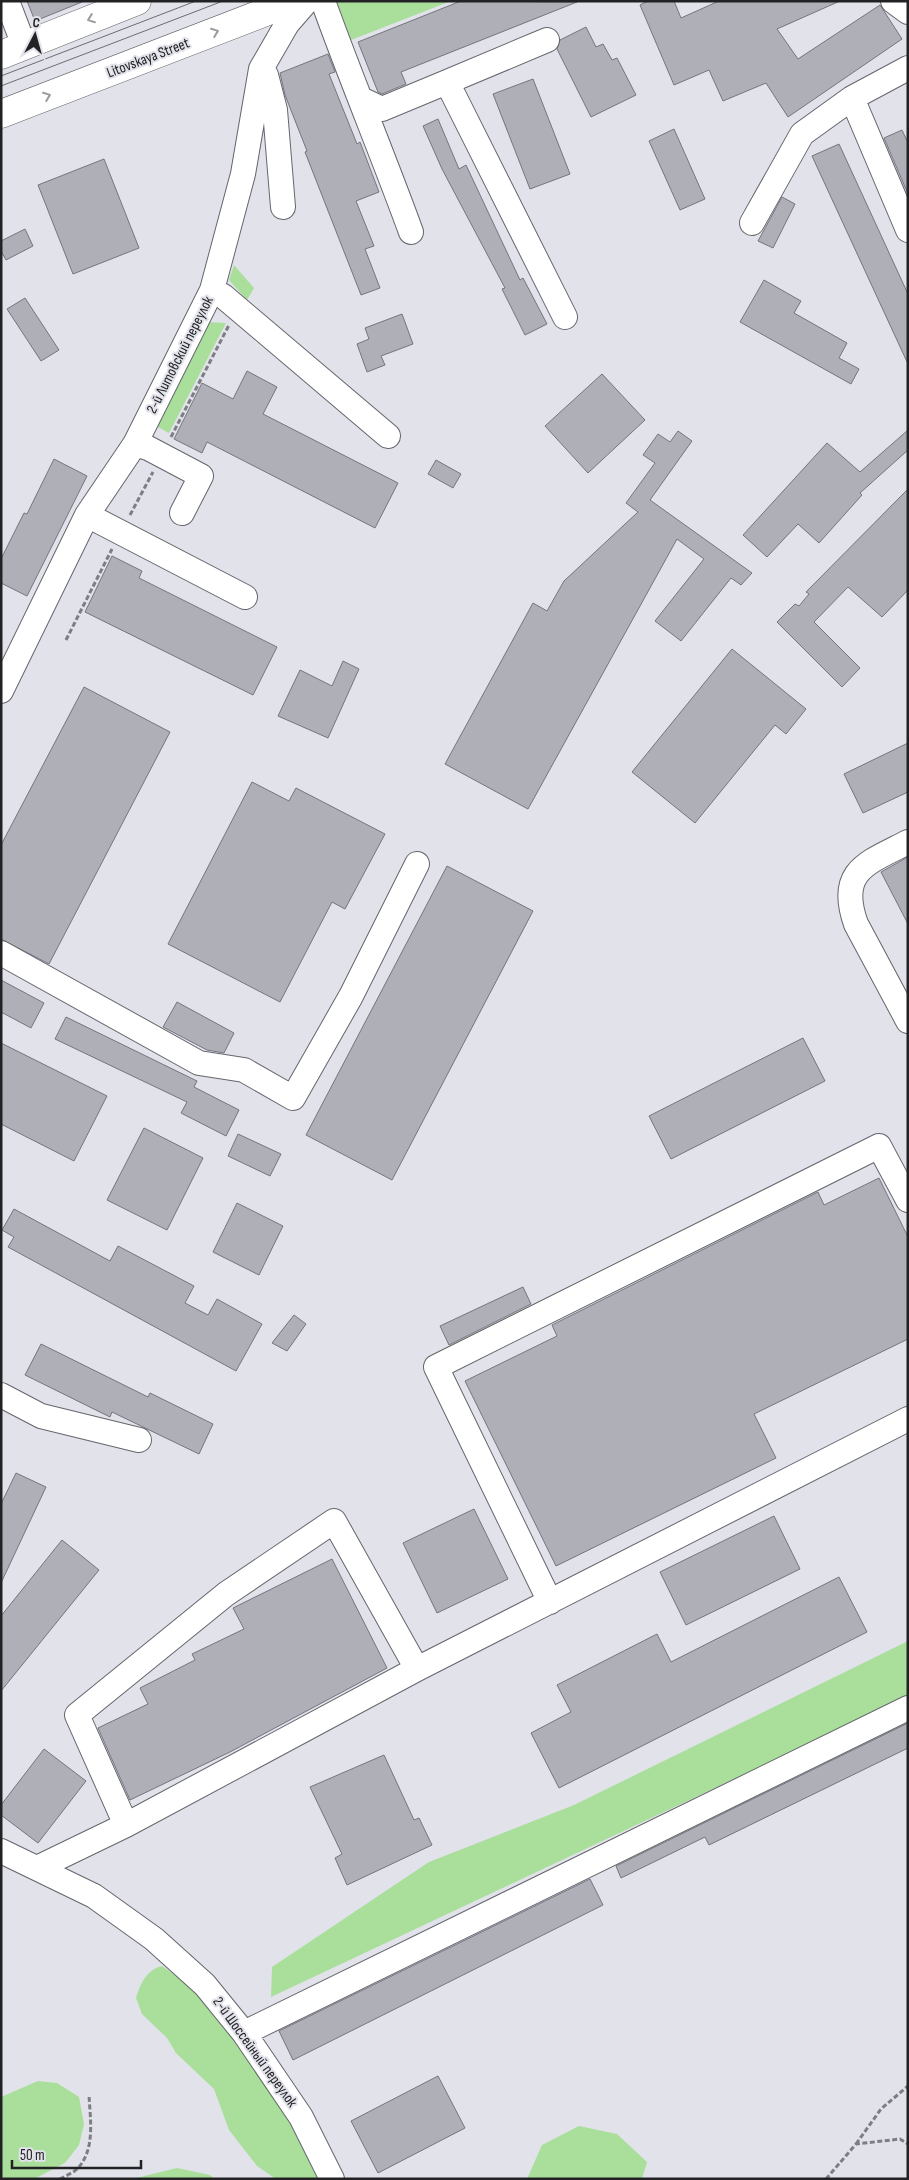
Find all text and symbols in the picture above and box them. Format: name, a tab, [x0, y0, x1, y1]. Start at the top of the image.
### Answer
north arrow	[10, 10, 60, 60]
one-way arrow	[88, 13, 96, 23]
text: С	[32, 14, 41, 31]
one-way arrow	[210, 28, 219, 38]
street label: Litovskaya Street	[104, 33, 192, 82]
one-way arrow	[42, 92, 51, 103]
street label: 2-й Литовский переулок	[142, 293, 218, 417]
street label: 2-й Шоссейный переулок	[209, 1993, 302, 2111]
scale bar	[12, 2138, 141, 2170]
text: 50 m	[20, 2146, 45, 2165]

